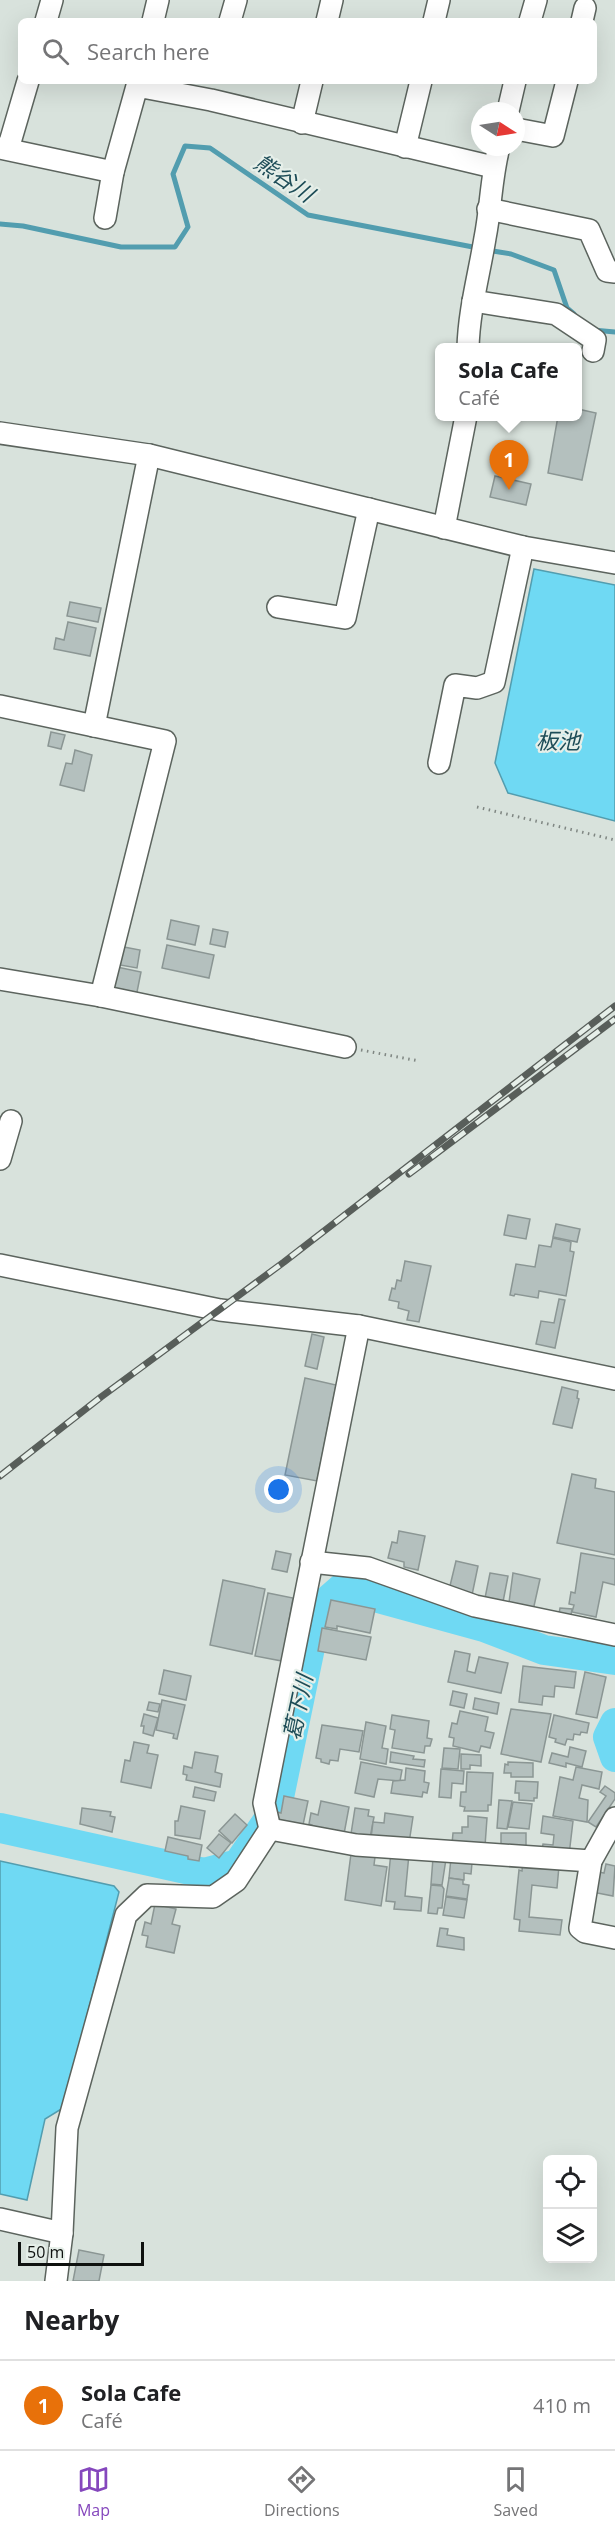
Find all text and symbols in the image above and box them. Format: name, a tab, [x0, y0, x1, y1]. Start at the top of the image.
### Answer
search box	[18, 18, 597, 84]
icon: search	[39, 35, 72, 68]
text: Search here	[87, 36, 210, 66]
north arrow	[471, 102, 525, 156]
water label: 熊谷川	[249, 146, 322, 209]
popup	[435, 343, 582, 421]
text: Sola Cafe	[458, 354, 559, 384]
text: Café	[458, 384, 500, 411]
pin: 1	[490, 440, 528, 490]
water label: 板池	[536, 725, 582, 755]
your location	[264, 1475, 293, 1504]
water label: 葛下川	[275, 1669, 319, 1742]
map controls	[543, 2155, 597, 2263]
button: locate	[543, 2155, 597, 2209]
button: layers	[543, 2209, 597, 2263]
scale bar	[18, 2239, 144, 2266]
text: 50 m	[27, 2241, 64, 2263]
text: Nearby	[24, 2302, 119, 2338]
text: Sola Cafe	[81, 2377, 181, 2407]
text: 1	[38, 2392, 49, 2419]
text: 410 m	[533, 2392, 591, 2419]
text: Café	[81, 2407, 123, 2434]
tab: Map	[77, 2463, 110, 2521]
tab: Directions	[264, 2463, 340, 2521]
tab: Saved	[494, 2463, 538, 2521]

